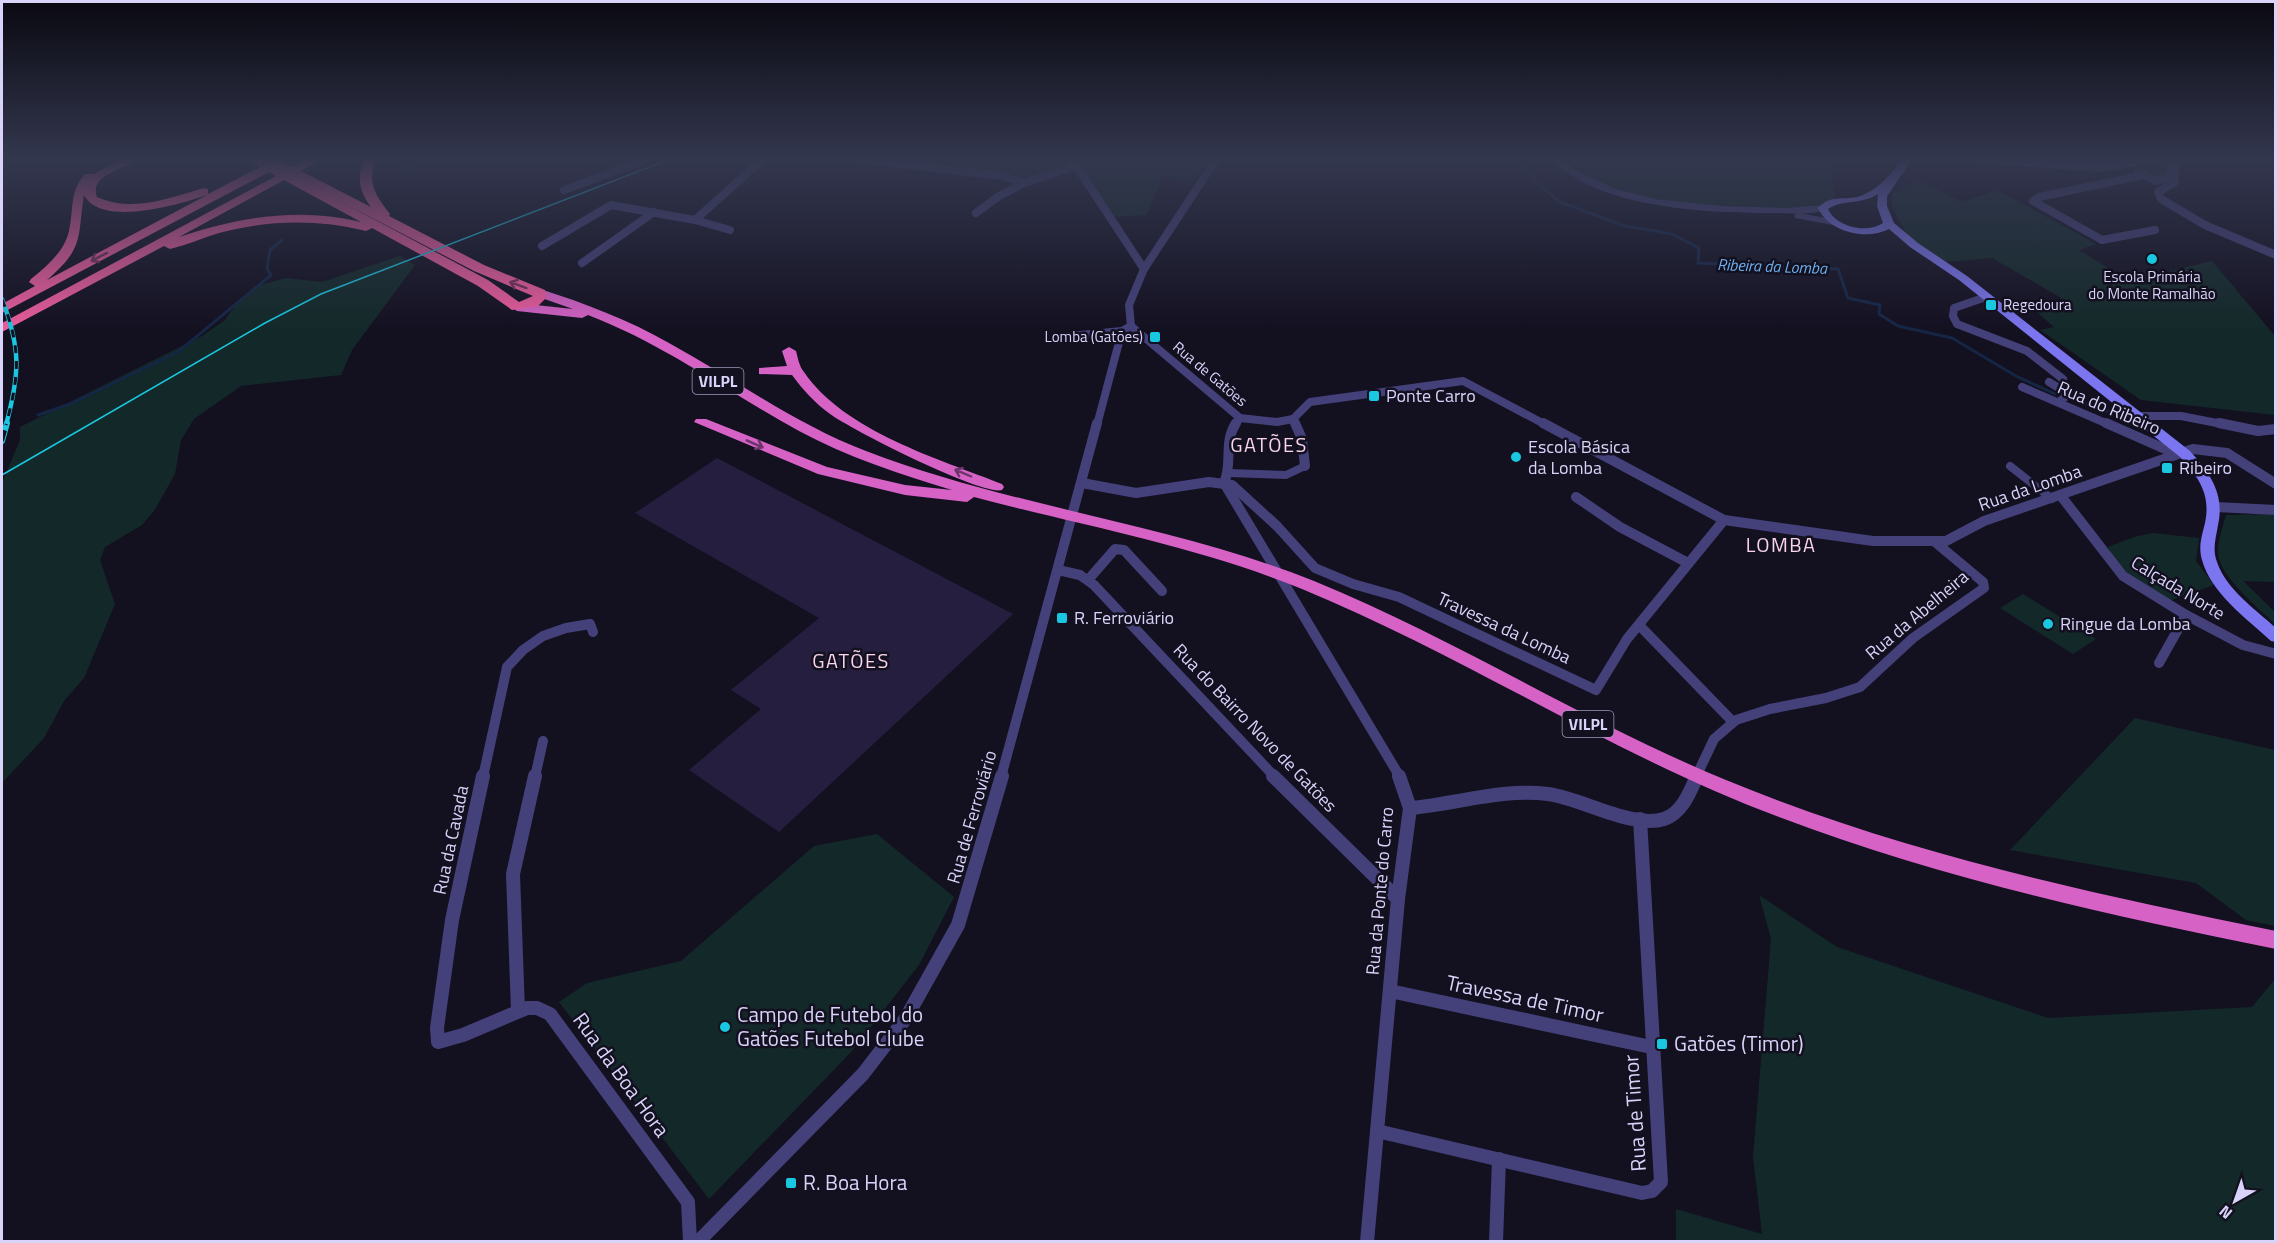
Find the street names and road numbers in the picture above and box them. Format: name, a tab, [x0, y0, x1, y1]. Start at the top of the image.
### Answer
street label: Rua de Gatões	[1168, 335, 1253, 412]
road number: VILPL	[692, 368, 744, 394]
street label: Rua do Ribeiro	[2053, 374, 2165, 441]
street label: Rua da Lomba	[1975, 457, 2085, 518]
street label: Calçada Norte	[2126, 549, 2230, 626]
street label: Rua da Abelheira	[1859, 563, 1974, 666]
street label: Travessa da Lomba	[1433, 585, 1575, 670]
street label: Rua do Bairro Novo de Gatões	[1167, 637, 1343, 818]
road number: VILPL	[1562, 711, 1614, 737]
street label: Rua de Ferroviário	[940, 747, 1003, 887]
street label: Rua da Cavada	[426, 783, 475, 897]
street label: Rua da Ponte do Carro	[1359, 806, 1400, 976]
street label: Travessa de Timor	[1444, 966, 1607, 1030]
street label: Rua da Boa Hora	[566, 1005, 678, 1144]
street label: Rua de Timor	[1614, 1054, 1654, 1173]

